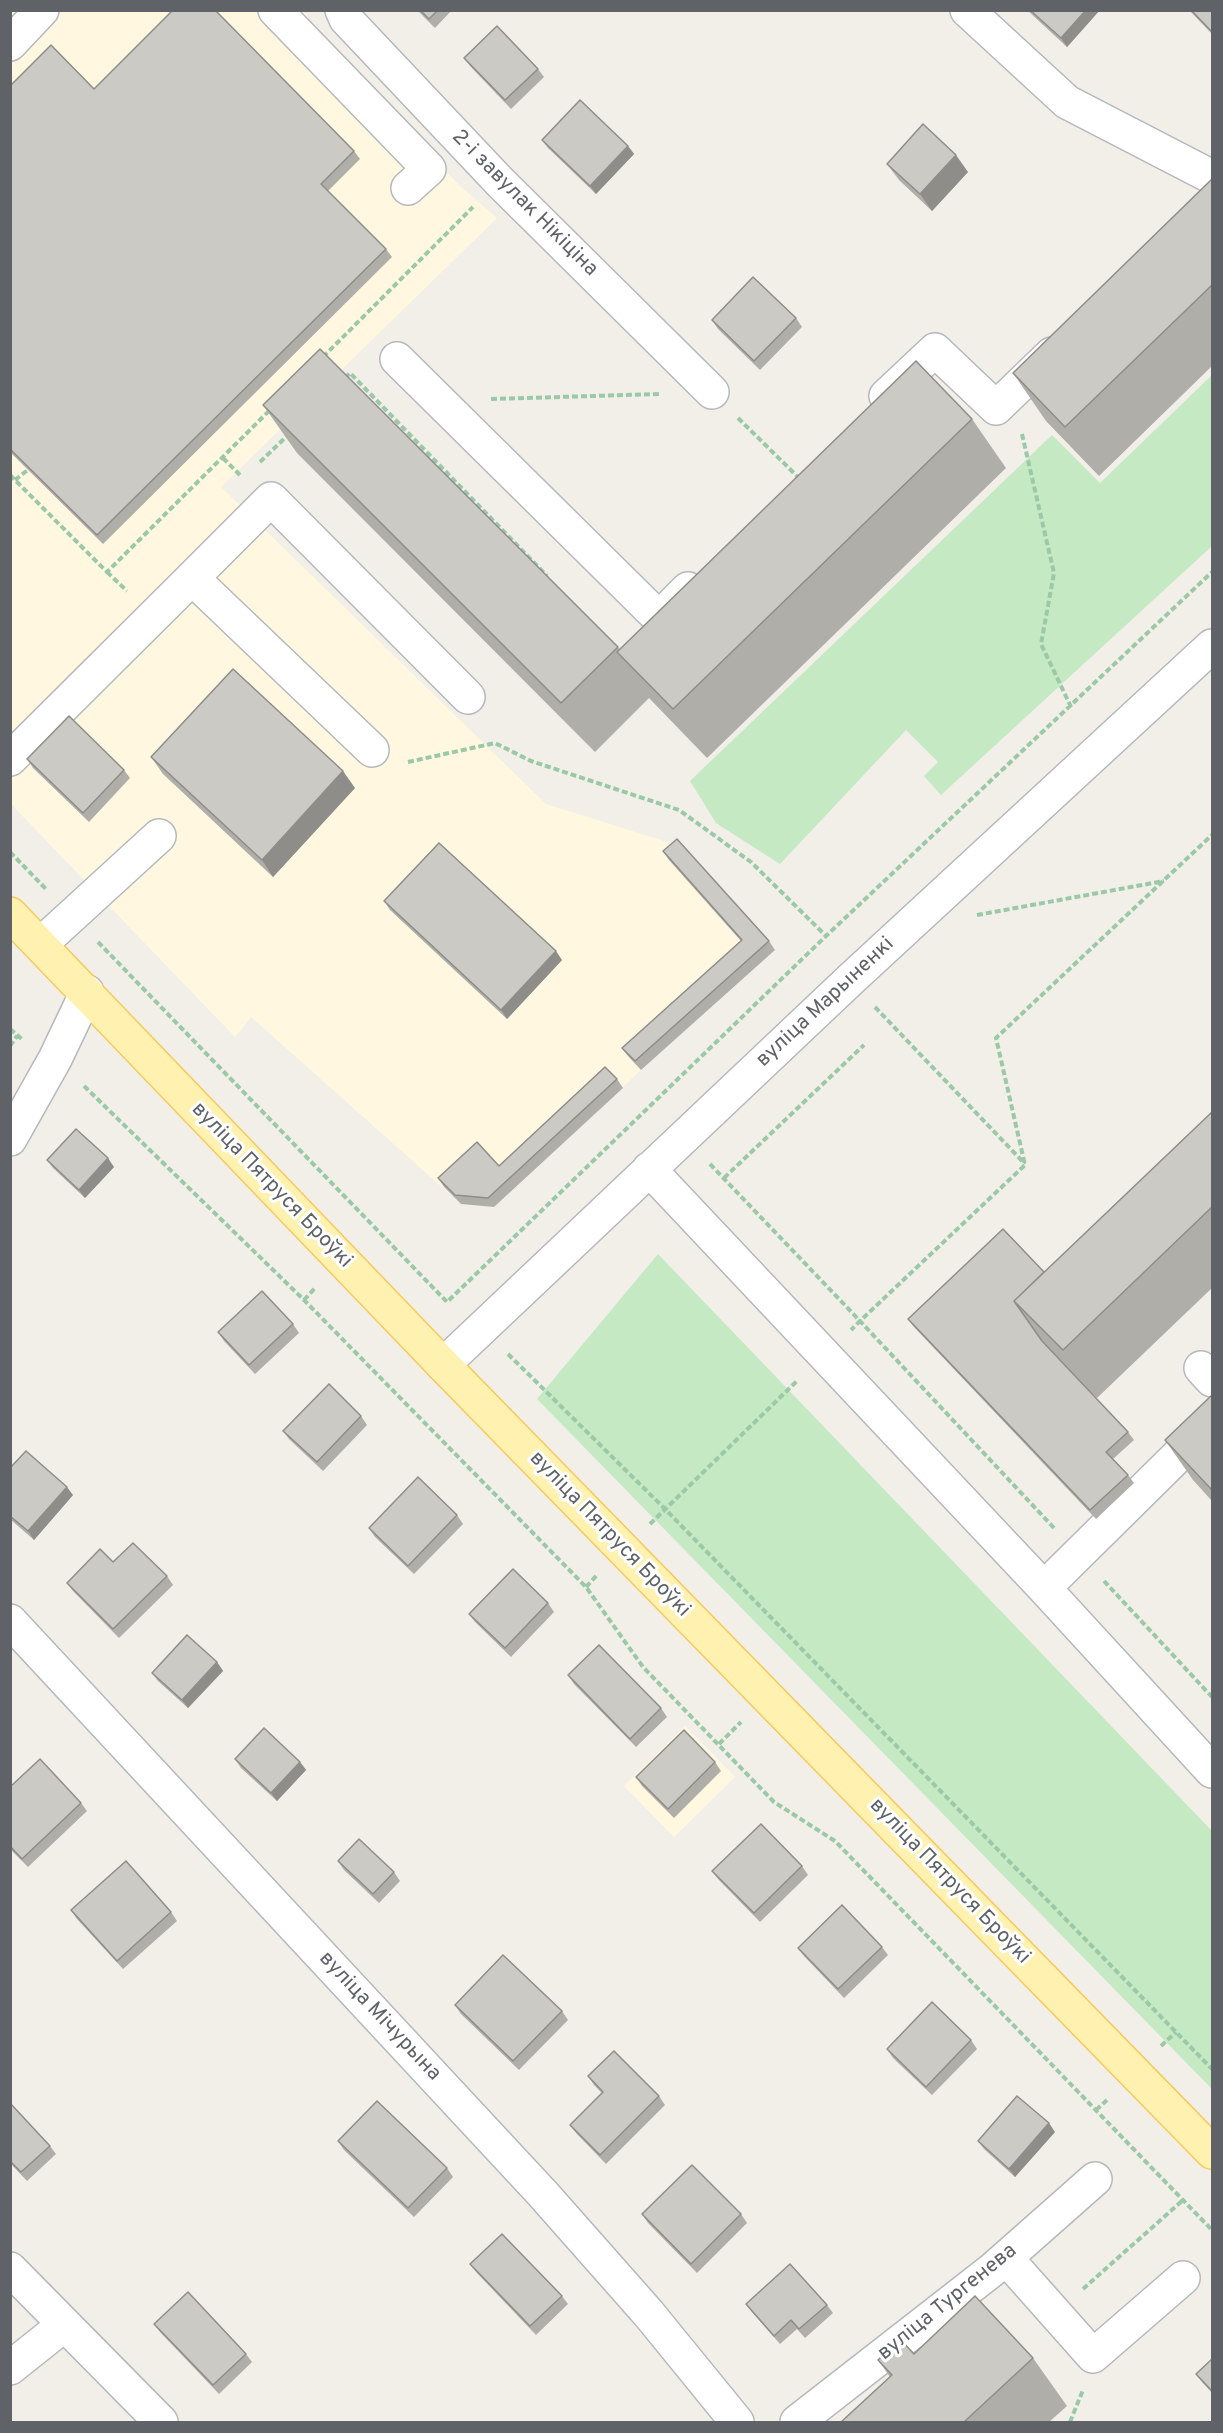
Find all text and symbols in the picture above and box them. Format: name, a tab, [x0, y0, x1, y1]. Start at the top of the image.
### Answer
street label: 2-і завулак Нікіціна	[445, 125, 603, 283]
street label: вуліца Марыненкі	[752, 933, 900, 1073]
street label: вуліца Пятруся Броўкі	[185, 1098, 357, 1274]
street label: вуліца Пятруся Броўкі	[523, 1447, 695, 1623]
street label: вуліца Пятруся Броўкі	[863, 1794, 1035, 1970]
street label: вуліца Мічурына	[313, 1947, 445, 2087]
street label: вуліца Тургенева	[873, 2239, 1023, 2367]

